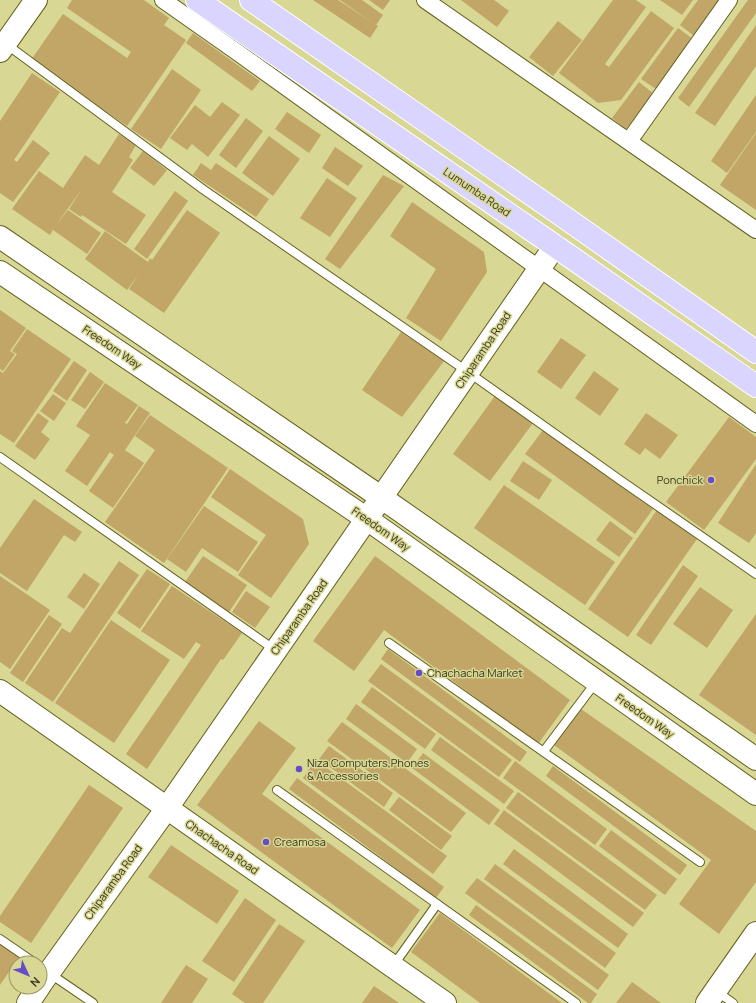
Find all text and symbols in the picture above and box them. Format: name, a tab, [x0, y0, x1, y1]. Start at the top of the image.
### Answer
street label: Lumumba Road	[441, 163, 514, 220]
street label: Chiparamba Road	[451, 308, 514, 391]
street label: Freedom Way	[80, 321, 145, 372]
place label: Ponchick	[657, 472, 704, 487]
marker: Ponchick	[706, 475, 716, 485]
street label: Freedom Way	[349, 503, 414, 554]
street label: Chiparamba Road	[267, 576, 330, 658]
place label: Chachacha Market	[427, 665, 523, 680]
marker: Chachacha Market	[414, 668, 424, 678]
street label: Freedom Way	[613, 690, 678, 741]
place label: Niza Computers,Phones & Accessories	[307, 755, 429, 783]
marker: Niza Computers,Phones & Accessories	[294, 764, 304, 774]
street label: Chachacha Road	[183, 816, 262, 877]
place label: Creamosa	[274, 834, 326, 849]
marker: Creamosa	[261, 837, 271, 847]
street label: Chiparamba Road	[80, 841, 145, 922]
north arrow	[8, 955, 48, 995]
text: N	[27, 974, 44, 990]

